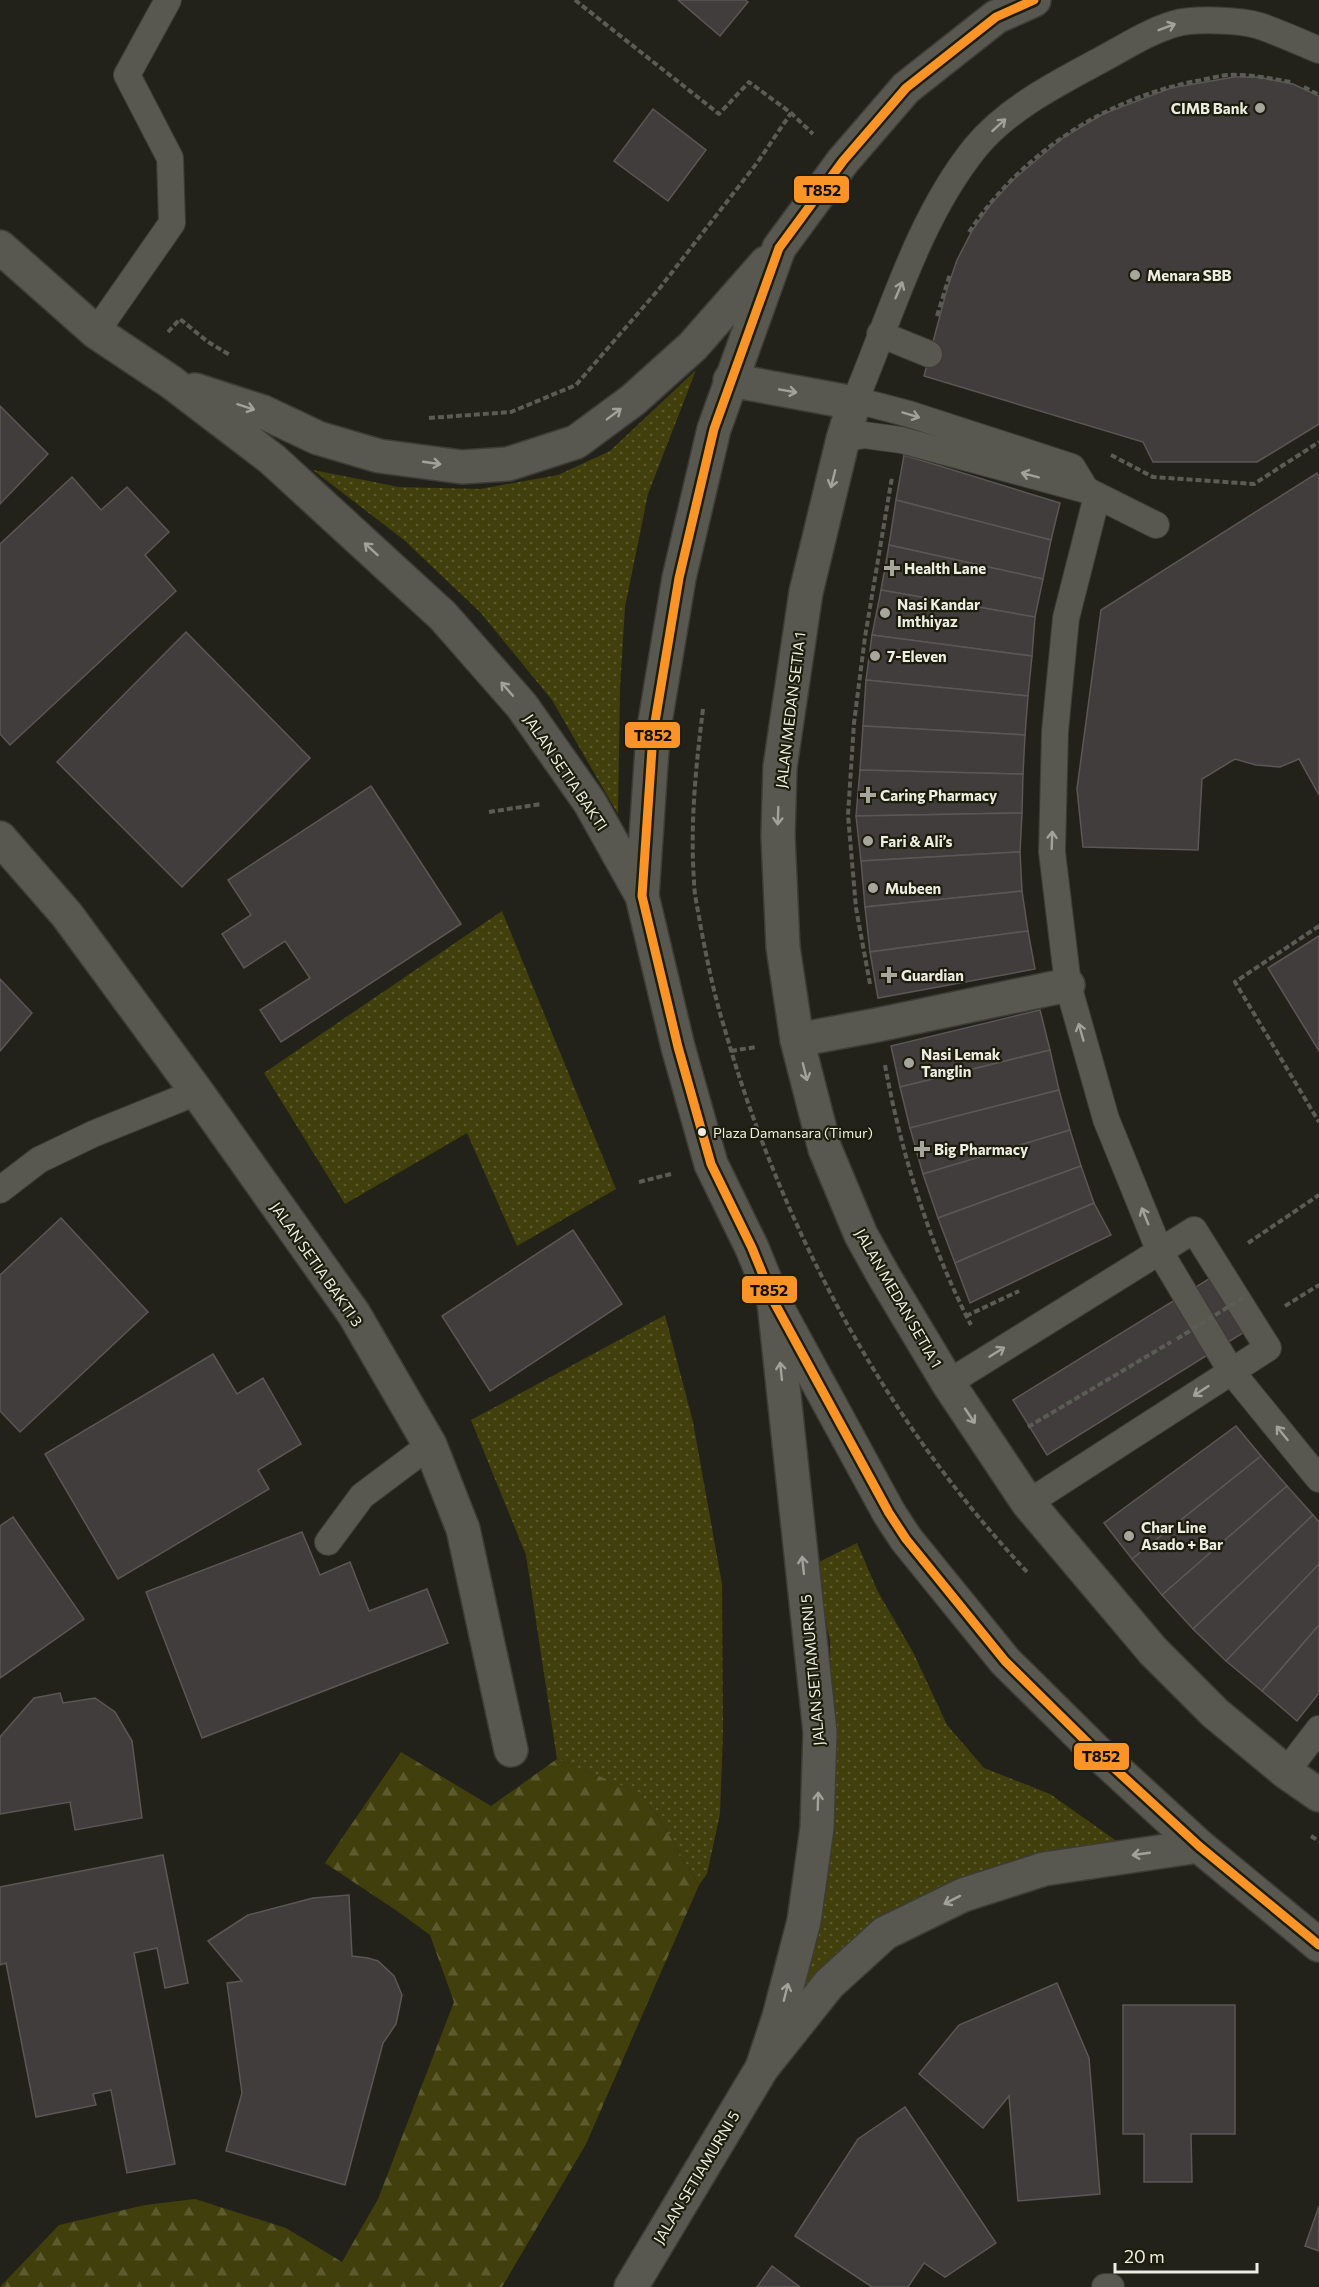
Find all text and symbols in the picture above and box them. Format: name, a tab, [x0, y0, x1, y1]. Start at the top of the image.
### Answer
one-way arrow	[1157, 21, 1176, 32]
place label: CIMB Bank	[1171, 99, 1248, 117]
marker: CIMB Bank	[1253, 101, 1267, 115]
one-way arrow	[991, 118, 1006, 132]
line badge: T852	[793, 175, 850, 204]
text: T852	[803, 180, 841, 199]
place label: Menara SBB	[1147, 266, 1232, 284]
marker: Menara SBB	[1128, 268, 1142, 282]
one-way arrow	[894, 282, 905, 300]
one-way arrow	[777, 386, 797, 397]
one-way arrow	[236, 402, 255, 413]
one-way arrow	[605, 408, 621, 421]
one-way arrow	[901, 410, 920, 421]
one-way arrow	[421, 458, 441, 469]
one-way arrow	[1021, 468, 1040, 480]
one-way arrow	[826, 470, 838, 489]
one-way arrow	[364, 542, 379, 556]
place label: Health Lane	[904, 559, 986, 577]
marker: Health Lane	[885, 561, 899, 575]
place label: Nasi Kandar Imthiyaz	[897, 595, 980, 630]
marker: Nasi Kandar Imthiyaz	[878, 606, 892, 620]
street label: JALAN MEDAN SETIA 1	[771, 631, 809, 789]
place label: 7-Eleven	[887, 647, 947, 665]
marker: 7-Eleven	[868, 649, 882, 663]
one-way arrow	[500, 682, 514, 697]
street label: JALAN SETIA BAKTI	[520, 710, 612, 834]
line badge: T852	[624, 721, 681, 749]
text: T852	[634, 725, 672, 744]
place label: Caring Pharmacy	[880, 786, 998, 804]
marker: Caring Pharmacy	[861, 788, 875, 802]
one-way arrow	[772, 806, 784, 826]
one-way arrow	[1046, 831, 1058, 851]
place label: Fari & Ali’s	[880, 832, 953, 850]
marker: Fari & Ali’s	[861, 834, 875, 848]
place label: Mubeen	[885, 879, 941, 897]
marker: Mubeen	[866, 881, 880, 895]
place label: Guardian	[901, 966, 964, 984]
marker: Guardian	[882, 968, 896, 982]
one-way arrow	[1075, 1023, 1086, 1042]
place label: Nasi Lemak Tanglin	[921, 1045, 1001, 1080]
marker: Nasi Lemak Tanglin	[902, 1056, 916, 1070]
one-way arrow	[800, 1062, 811, 1081]
place label: Plaza Damansara (Timur)	[713, 1124, 873, 1141]
marker: Plaza Damansara (Timur)	[696, 1126, 708, 1138]
place label: Big Pharmacy	[934, 1140, 1029, 1158]
marker: Big Pharmacy	[915, 1142, 929, 1156]
street label: JALAN SETIA BAKTI 3	[267, 1198, 367, 1330]
one-way arrow	[1139, 1207, 1150, 1226]
street label: JALAN MEDAN SETIA 1	[852, 1225, 946, 1371]
line badge: T852	[741, 1275, 798, 1304]
text: T852	[750, 1280, 788, 1299]
one-way arrow	[988, 1345, 1005, 1357]
one-way arrow	[775, 1362, 786, 1381]
one-way arrow	[1192, 1384, 1209, 1397]
one-way arrow	[964, 1407, 976, 1423]
one-way arrow	[1276, 1425, 1289, 1441]
place label: Char Line Asado + Bar	[1141, 1518, 1223, 1553]
marker: Char Line Asado + Bar	[1122, 1529, 1136, 1543]
one-way arrow	[797, 1555, 808, 1575]
street label: JALAN SETIAMURNI 5	[796, 1594, 828, 1746]
line badge: T852	[1073, 1742, 1130, 1771]
text: T852	[1082, 1746, 1120, 1765]
one-way arrow	[812, 1791, 824, 1811]
one-way arrow	[1131, 1848, 1151, 1859]
one-way arrow	[944, 1894, 962, 1906]
one-way arrow	[780, 1983, 792, 2002]
street label: JALAN SETIAMURNI 5	[649, 2107, 743, 2247]
scale bar	[1115, 2236, 1258, 2274]
text: 20 m	[1124, 2245, 1165, 2267]

